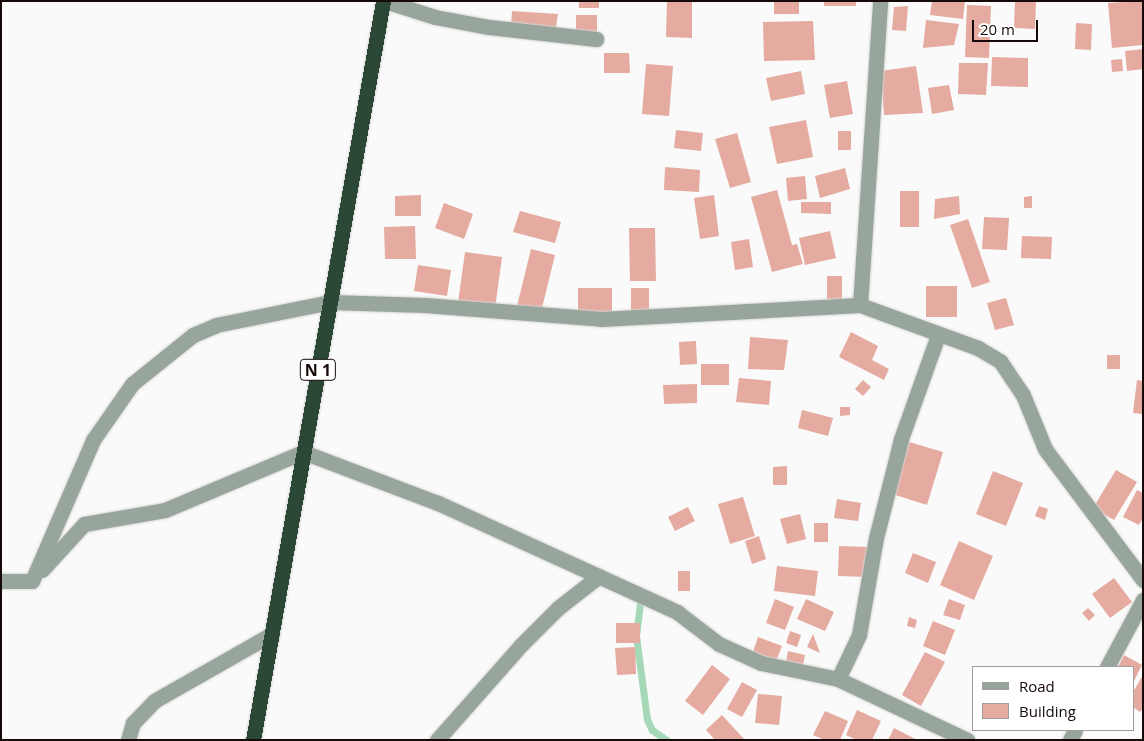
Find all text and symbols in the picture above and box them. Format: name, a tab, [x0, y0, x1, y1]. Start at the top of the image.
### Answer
scale bar	[974, 10, 1040, 42]
text: 20 m	[980, 19, 1015, 39]
road number: N 1	[299, 356, 337, 384]
legend	[972, 666, 1134, 731]
text: Road	[1019, 676, 1055, 696]
text: Building	[1019, 701, 1076, 721]

